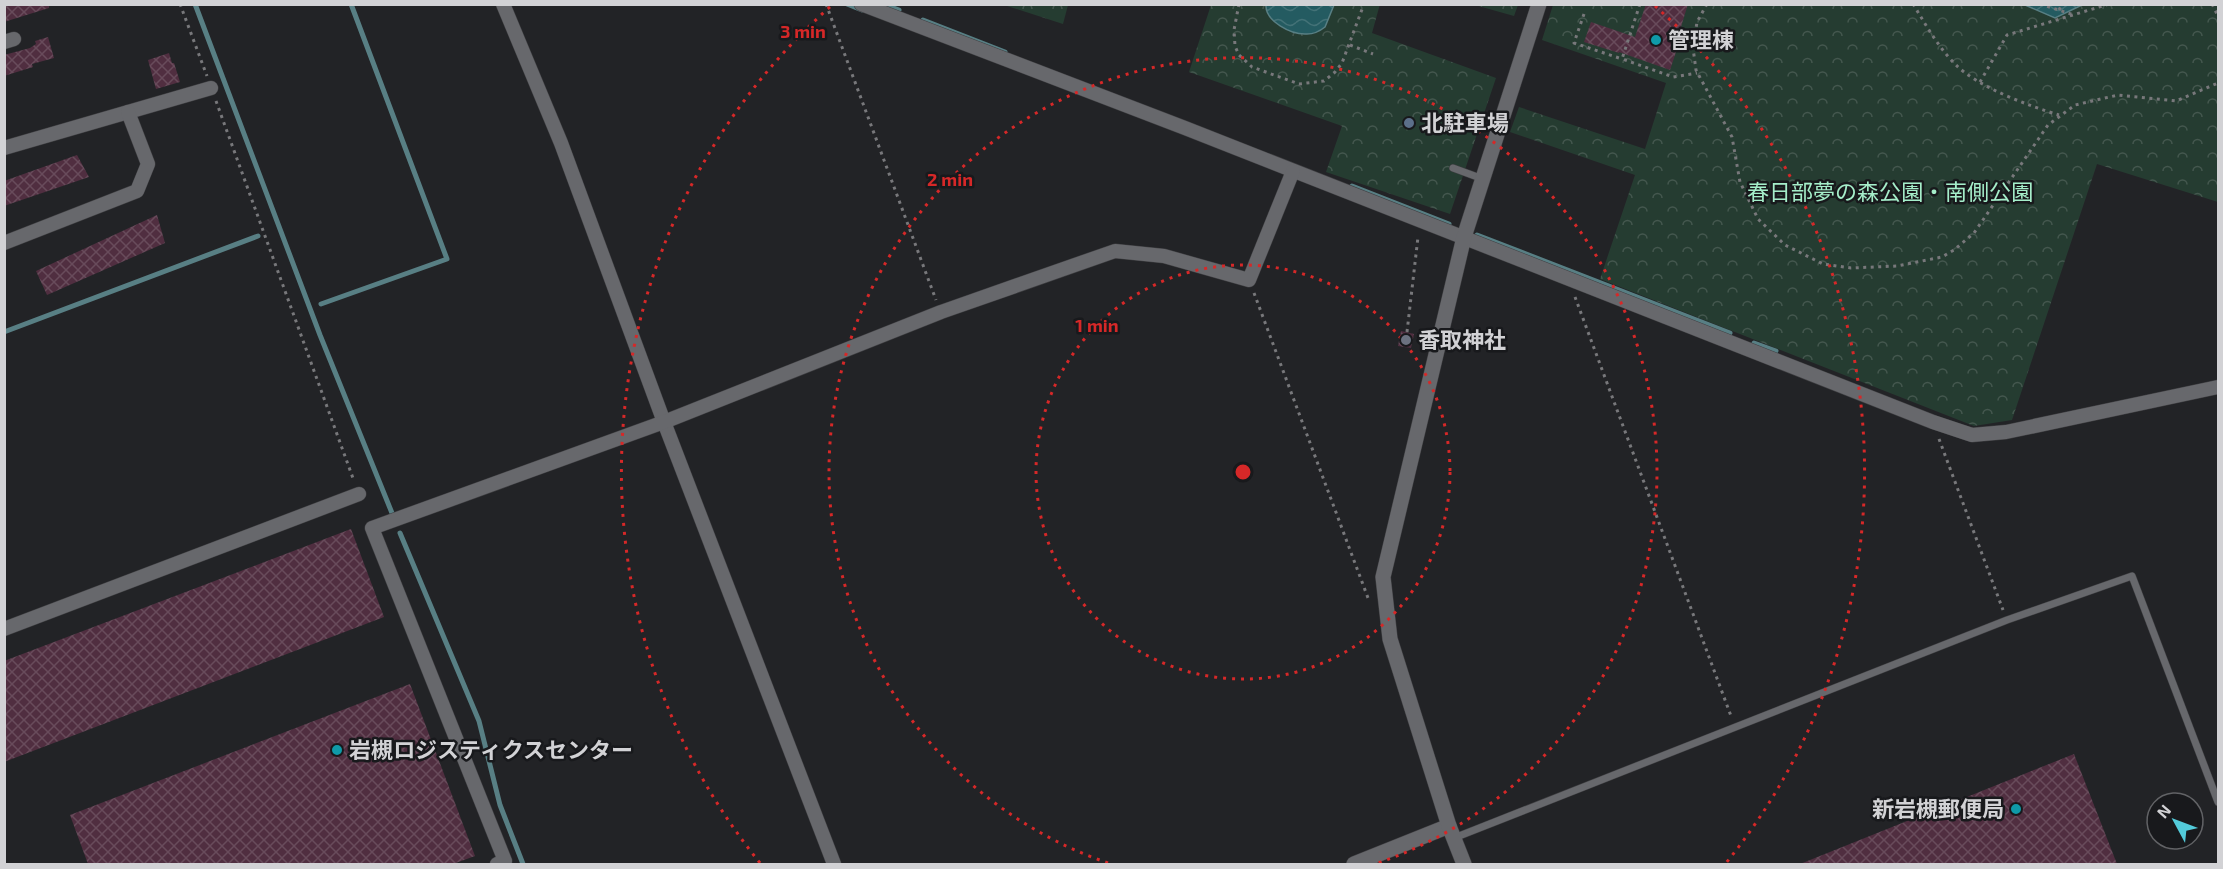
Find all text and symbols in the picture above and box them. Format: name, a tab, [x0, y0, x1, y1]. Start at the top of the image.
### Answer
text: 3 min	[780, 20, 826, 42]
place label: 管理棟	[1668, 26, 1734, 52]
marker: 管理棟	[1649, 33, 1663, 47]
place label: 北駐車場	[1421, 109, 1509, 135]
marker: 北駐車場	[1402, 116, 1416, 130]
text: 2 min	[927, 168, 973, 190]
park label: 春日部夢の森公園・南側公園	[1747, 178, 2033, 204]
text: 1 min	[1075, 314, 1119, 336]
place label: 香取神社	[1418, 326, 1506, 352]
marker: 香取神社	[1399, 333, 1413, 347]
centre of rings	[1233, 462, 1253, 482]
place label: 岩槻ロジスティクスセンター	[349, 736, 633, 762]
marker: 岩槻ロジスティクスセンター	[330, 743, 344, 757]
north arrow	[2145, 791, 2205, 851]
place label: 新岩槻郵便局	[1872, 795, 2004, 821]
text: N	[2152, 800, 2174, 821]
marker: 新岩槻郵便局	[2009, 802, 2023, 816]

